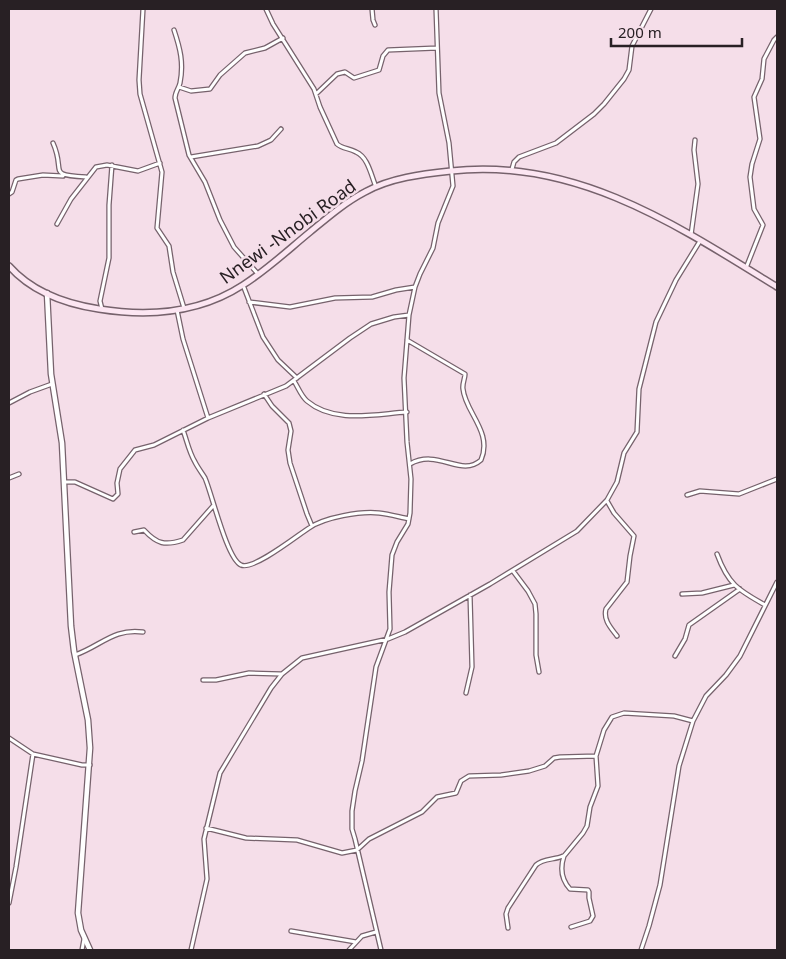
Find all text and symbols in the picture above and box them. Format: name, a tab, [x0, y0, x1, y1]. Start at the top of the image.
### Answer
scale bar	[611, 15, 742, 47]
text: 200 m	[618, 22, 662, 42]
street label: Nnewi -Nnobi Road	[214, 174, 360, 289]

